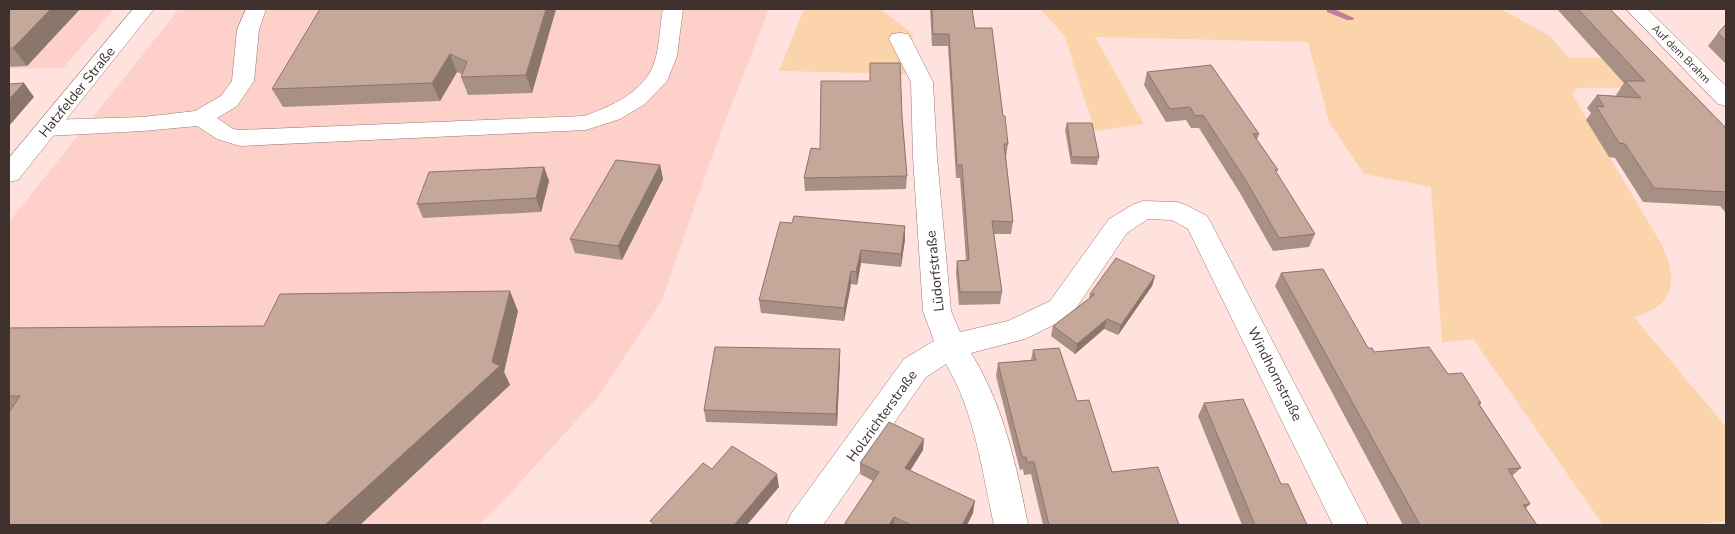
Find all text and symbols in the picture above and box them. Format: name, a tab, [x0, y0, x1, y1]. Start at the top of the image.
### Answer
street label: Auf dem Brahm	[1648, 21, 1714, 87]
street label: Hatzfelder Straße	[35, 43, 119, 141]
street label: Lüdorfstraße	[921, 230, 949, 312]
street label: Windhornstraße	[1243, 324, 1307, 424]
street label: Holzrichterstraße	[842, 366, 922, 466]

